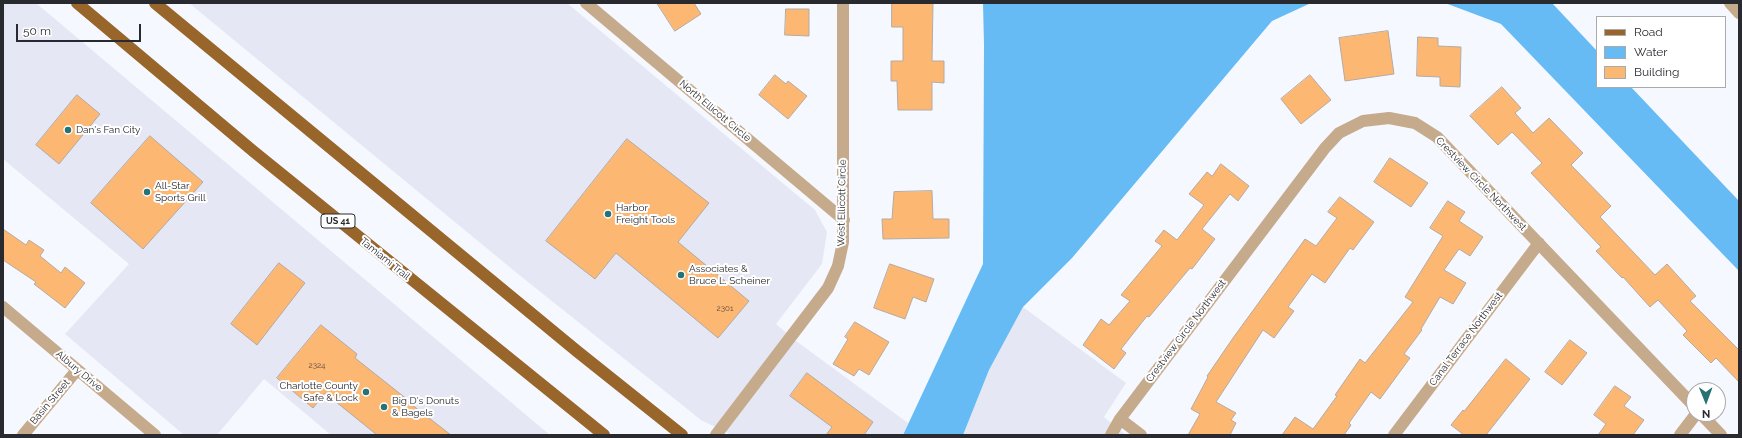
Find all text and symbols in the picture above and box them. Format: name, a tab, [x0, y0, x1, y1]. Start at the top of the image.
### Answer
scale bar	[18, 16, 143, 42]
legend	[1596, 16, 1726, 88]
text: 50 m	[23, 24, 51, 38]
text: Road	[1634, 25, 1663, 39]
text: Water	[1634, 45, 1668, 59]
text: Building	[1634, 65, 1680, 79]
street label: North Ellicott Circle	[677, 78, 753, 144]
place label: Dan's Fan City	[76, 124, 140, 136]
marker: Dan's Fan City	[63, 125, 73, 135]
street label: Crestview Circle Northwest	[1433, 135, 1529, 233]
street label: West Ellicott Circle	[835, 159, 849, 247]
place label: All-Star Sports Grill	[155, 180, 206, 204]
marker: All-Star Sports Grill	[142, 187, 152, 197]
place label: Harbor Freight Tools	[616, 202, 675, 226]
marker: Harbor Freight Tools	[603, 209, 613, 219]
road number: US 41	[321, 214, 355, 228]
street label: Tamiami Trail	[358, 235, 412, 283]
place label: Associates & Bruce L. Scheiner	[689, 263, 770, 286]
marker: Associates & Bruce L. Scheiner	[676, 270, 686, 280]
street label: Crestview Circle Northwest	[1143, 277, 1229, 385]
street label: Canal Terrace Northwest	[1427, 290, 1505, 388]
house number: 2301	[717, 304, 733, 314]
street label: Albury Drive	[53, 348, 105, 394]
house number: 2324	[309, 361, 325, 371]
street label: Basin Street	[28, 377, 72, 427]
place label: Charlotte County Safe & Lock	[279, 380, 358, 404]
north arrow	[1686, 382, 1726, 422]
marker: Charlotte County Safe & Lock	[361, 387, 371, 397]
place label: Big D's Donuts & Bagels	[392, 395, 459, 418]
marker: Big D's Donuts & Bagels	[379, 402, 389, 412]
text: N	[1702, 407, 1711, 420]

